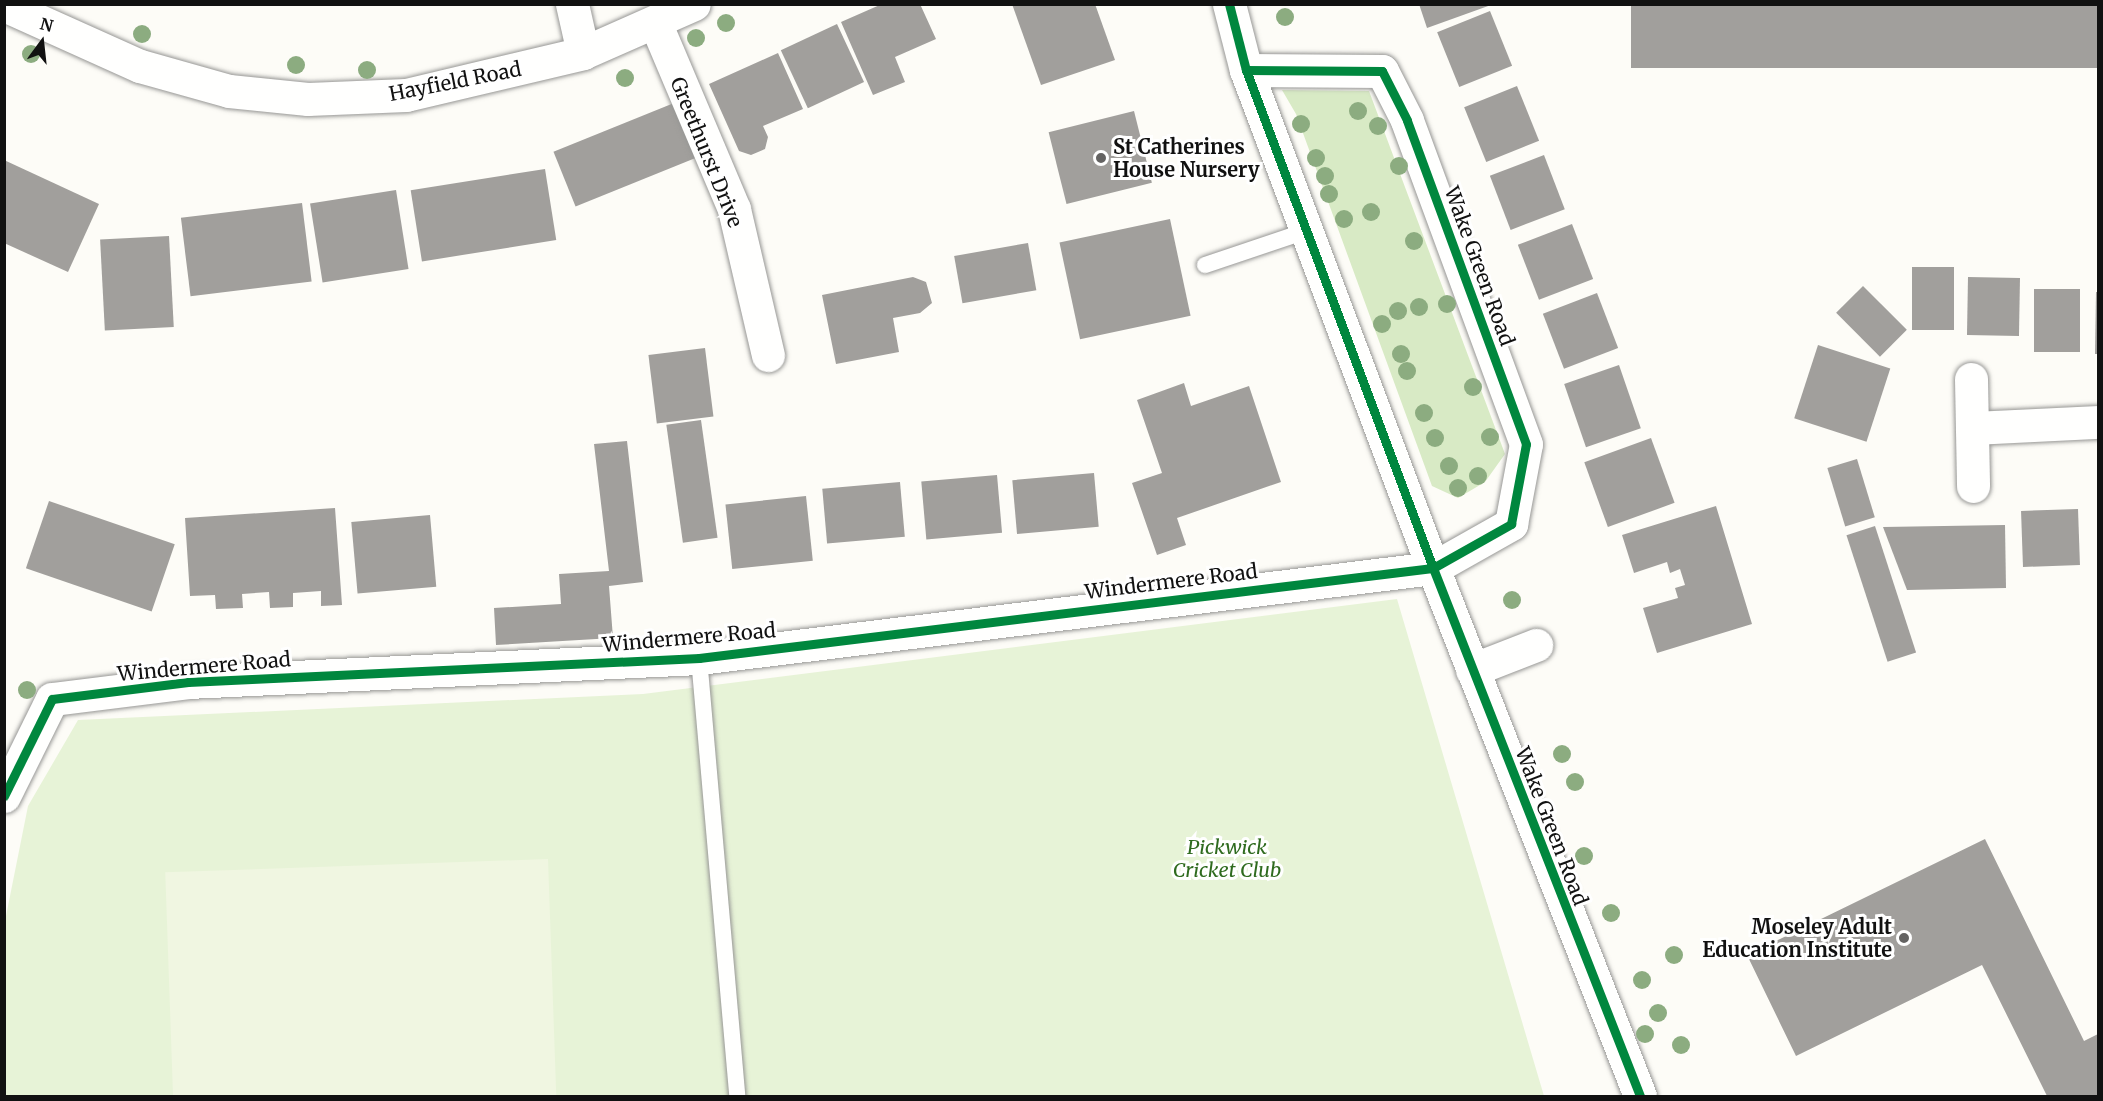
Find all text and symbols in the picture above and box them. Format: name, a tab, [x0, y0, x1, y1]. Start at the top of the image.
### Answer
north arrow	[12, 12, 72, 72]
text: N	[38, 13, 55, 36]
street label: Hayfield Road	[387, 56, 523, 106]
street label: Greethurst Drive	[666, 73, 748, 231]
place label: St Catherines House Nursery	[1113, 134, 1260, 181]
marker: St Catherines House Nursery	[1094, 151, 1108, 165]
street label: Wake Green Road	[1440, 183, 1520, 349]
street label: Windermere Road	[1083, 559, 1259, 603]
street label: Windermere Road	[601, 617, 777, 657]
street label: Windermere Road	[116, 646, 292, 686]
street label: Wake Green Road	[1511, 743, 1593, 909]
park label: Pickwick Cricket Club	[1173, 835, 1281, 882]
place label: Moseley Adult Education Institute	[1702, 915, 1892, 962]
marker: Moseley Adult Education Institute	[1897, 931, 1911, 945]

